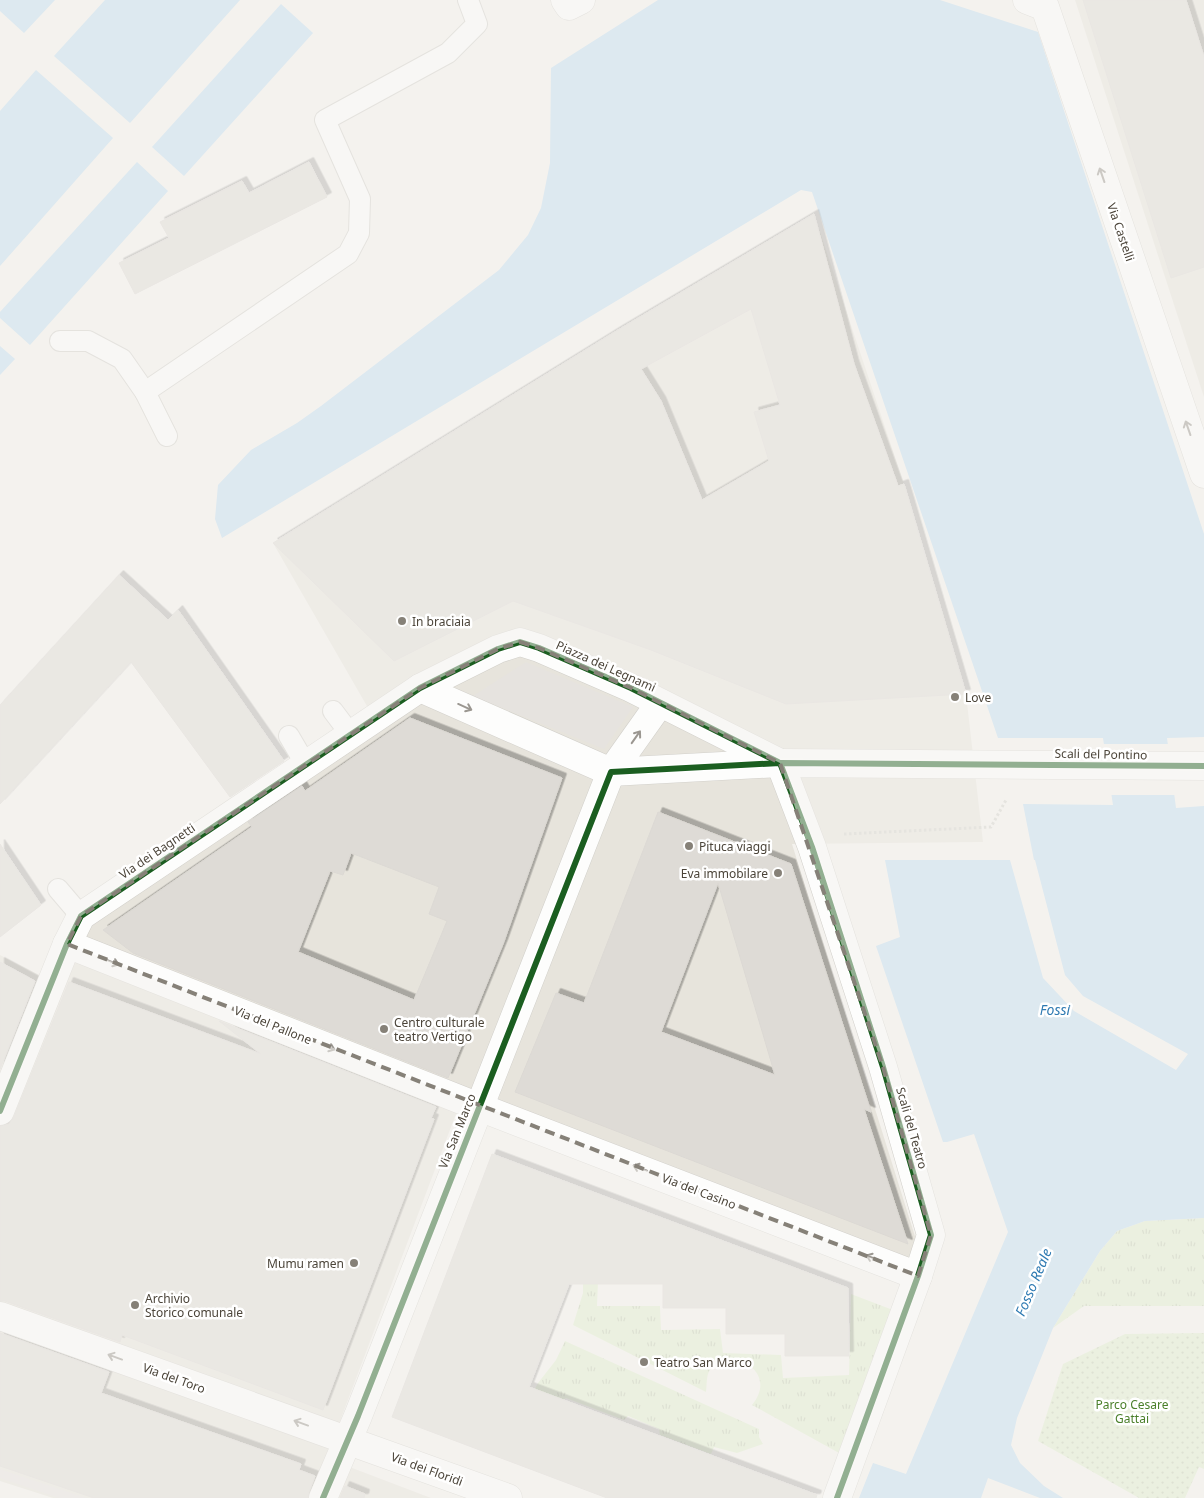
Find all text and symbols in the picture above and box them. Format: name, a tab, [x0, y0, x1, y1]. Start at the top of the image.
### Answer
one-way arrow	[1097, 167, 1106, 183]
street label: Via Castelli	[1103, 201, 1139, 263]
one-way arrow	[1183, 421, 1192, 436]
place label: In braciaia	[412, 613, 471, 630]
marker: In braciaia	[396, 615, 408, 627]
street label: Piazza dei Legnami	[553, 636, 659, 696]
place label: Love	[965, 689, 991, 706]
marker: Love	[949, 691, 961, 703]
one-way arrow	[457, 703, 472, 713]
one-way arrow	[631, 730, 641, 744]
street label: Scali del Pontino	[1054, 745, 1148, 763]
street label: Via dei Bagnetti	[116, 819, 198, 883]
place label: Pituca viaggi	[699, 838, 771, 855]
marker: Pituca viaggi	[683, 840, 695, 852]
place label: Eva immobilare	[681, 865, 768, 882]
marker: Eva immobilare	[772, 867, 784, 879]
one-way arrow	[104, 957, 119, 967]
water label: Fossi	[1040, 1000, 1071, 1019]
street label: Via del Pallone	[232, 1002, 314, 1048]
place label: Centro culturale teatro Vertigo	[394, 1014, 485, 1045]
marker: Centro culturale teatro Vertigo	[378, 1023, 390, 1035]
one-way arrow	[320, 1043, 336, 1052]
street label: Scali del Teatro	[892, 1085, 932, 1171]
street label: Via San Marco	[434, 1091, 480, 1171]
one-way arrow	[632, 1163, 647, 1172]
street label: Via del Casino	[659, 1169, 739, 1213]
water label: Fosso Reale	[1010, 1245, 1056, 1319]
one-way arrow	[866, 1253, 881, 1262]
place label: Mumu ramen	[267, 1255, 344, 1272]
marker: Mumu ramen	[348, 1257, 360, 1269]
place label: Archivio Storico comunale	[145, 1290, 243, 1321]
marker: Archivio Storico comunale	[129, 1299, 141, 1311]
one-way arrow	[108, 1352, 123, 1361]
place label: Teatro San Marco	[654, 1354, 752, 1371]
marker: Teatro San Marco	[638, 1356, 650, 1368]
street label: Via del Toro	[140, 1359, 208, 1397]
park label: Parco Cesare Gattai	[1095, 1396, 1169, 1427]
one-way arrow	[294, 1418, 309, 1427]
street label: Via dei Floridi	[389, 1448, 465, 1490]

